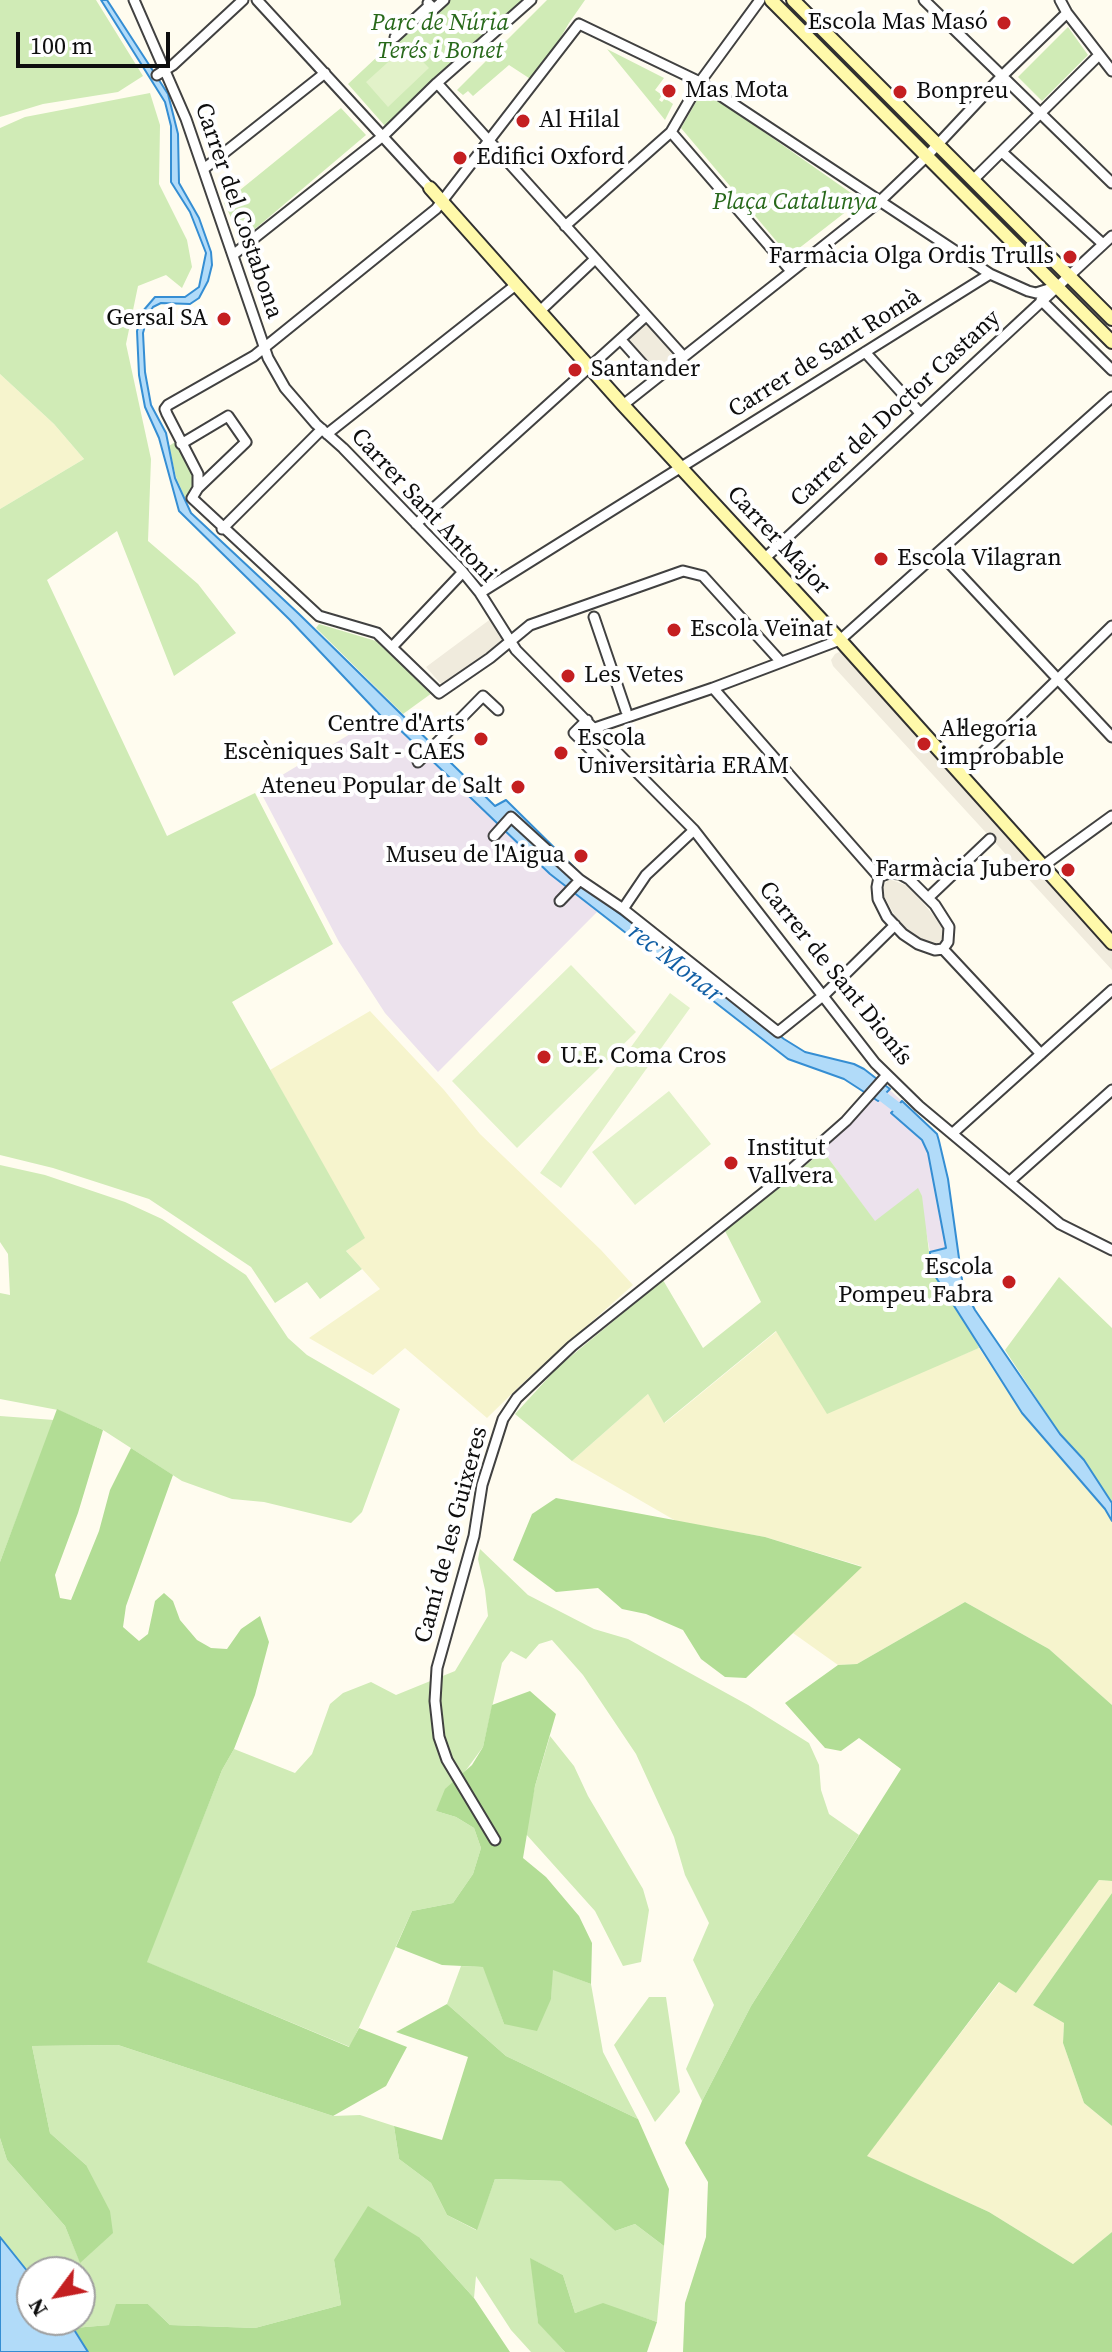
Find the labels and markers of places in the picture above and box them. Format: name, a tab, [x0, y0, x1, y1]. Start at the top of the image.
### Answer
place label: Escola Mas Masó	[807, 9, 988, 37]
marker: Escola Mas Masó	[995, 14, 1013, 32]
place label: Mas Mota	[685, 77, 789, 105]
place label: Bonpreu	[916, 78, 1009, 106]
marker: Mas Mota	[660, 82, 678, 100]
marker: Bonpreu	[891, 83, 909, 101]
place label: Al Hilal	[539, 107, 620, 135]
marker: Al Hilal	[514, 112, 532, 130]
place label: Edifici Oxford	[476, 144, 625, 172]
marker: Edifici Oxford	[451, 149, 469, 167]
place label: Farmàcia Olga Ordis Trulls	[768, 243, 1054, 271]
marker: Farmàcia Olga Ordis Trulls	[1061, 248, 1079, 266]
place label: Gersal SA	[106, 305, 208, 333]
marker: Gersal SA	[215, 310, 233, 328]
place label: Santander	[591, 356, 700, 384]
marker: Santander	[566, 361, 584, 379]
place label: Escola Vilagran	[897, 545, 1062, 573]
marker: Escola Vilagran	[872, 550, 890, 568]
place label: Escola Veïnat	[690, 616, 833, 644]
marker: Escola Veïnat	[665, 621, 683, 639]
place label: Les Vetes	[584, 662, 684, 690]
marker: Les Vetes	[559, 667, 577, 685]
place label: Centre d'Arts Escèniques Salt - CAES	[223, 711, 465, 767]
place label: Al·legoria improbable	[940, 716, 1064, 772]
place label: Escola Universitària ERAM	[577, 725, 789, 781]
marker: Centre d'Arts Escèniques Salt - CAES	[472, 730, 490, 748]
marker: Al·legoria improbable	[915, 735, 933, 753]
marker: Escola Universitària ERAM	[552, 744, 570, 762]
place label: Ateneu Popular de Salt	[260, 773, 502, 801]
marker: Ateneu Popular de Salt	[509, 778, 527, 796]
place label: Museu de l'Aigua	[385, 842, 565, 870]
marker: Museu de l'Aigua	[572, 847, 590, 865]
place label: Farmàcia Jubero	[875, 856, 1052, 884]
marker: Farmàcia Jubero	[1059, 861, 1077, 879]
place label: U.E. Coma Cros	[560, 1043, 726, 1071]
marker: U.E. Coma Cros	[535, 1048, 553, 1066]
place label: Institut Vallvera	[747, 1135, 834, 1191]
marker: Institut Vallvera	[722, 1154, 740, 1172]
place label: Escola Pompeu Fabra	[838, 1254, 993, 1310]
marker: Escola Pompeu Fabra	[1000, 1273, 1018, 1291]

